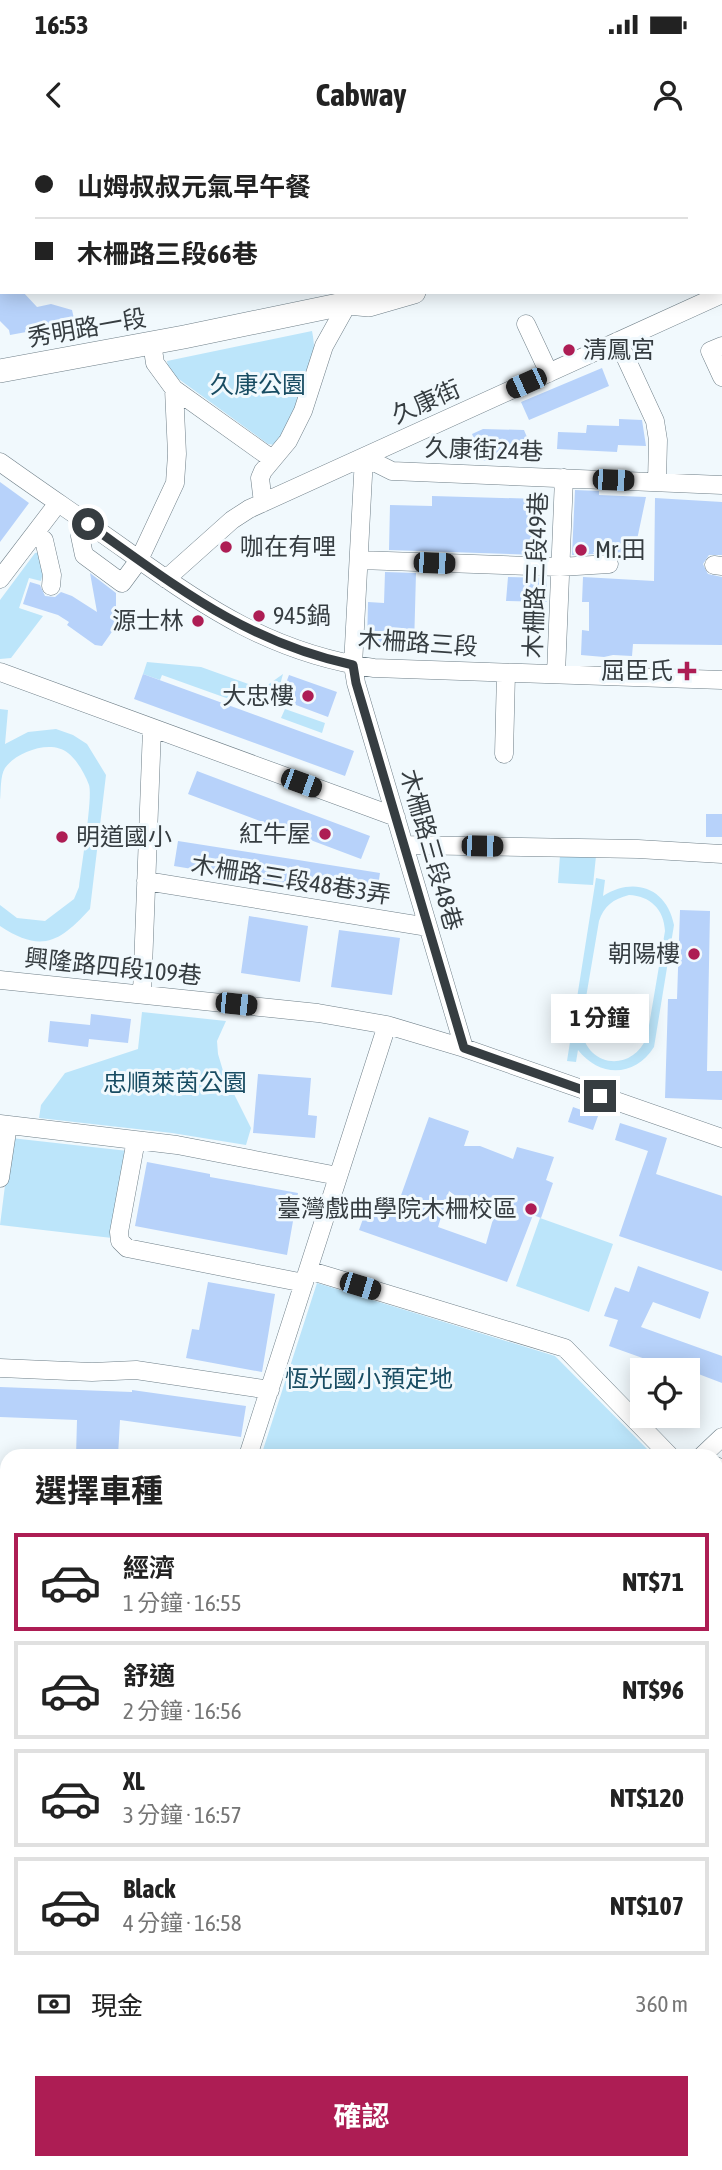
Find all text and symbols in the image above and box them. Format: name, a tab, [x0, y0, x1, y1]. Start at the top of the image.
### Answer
text: 16:53	[35, 10, 89, 40]
icon: back	[35, 76, 73, 114]
text: Cabway	[316, 76, 406, 113]
icon: person	[649, 76, 687, 114]
text: 山姆叔叔元氣早午餐	[77, 172, 311, 202]
text: 木柵路三段66巷	[77, 239, 257, 269]
street label: 秀明路一段	[25, 304, 148, 351]
place label: 清鳳宮	[583, 336, 655, 363]
marker: 清鳳宮	[561, 342, 577, 358]
car	[503, 365, 550, 401]
park label: 久康公園	[210, 371, 306, 398]
street label: 久康街	[387, 375, 464, 429]
street label: 久康街24巷	[424, 434, 544, 465]
car	[592, 469, 635, 491]
street label: 木柵路三段49巷	[519, 491, 552, 659]
route start	[72, 508, 104, 540]
place label: 咖在有哩	[240, 533, 336, 560]
place label: Mr.田	[595, 536, 645, 563]
marker: 咖在有哩	[218, 539, 234, 555]
marker: Mr.田	[573, 542, 589, 558]
car	[413, 552, 456, 574]
place label: 945鍋	[273, 602, 331, 629]
place label: 源士林	[112, 607, 184, 634]
marker: 945鍋	[251, 608, 267, 624]
marker: 源士林	[190, 613, 206, 629]
street label: 木柵路三段	[357, 625, 479, 660]
place label: 屈臣氏	[601, 657, 673, 684]
marker: 屈臣氏	[679, 663, 695, 679]
place label: 大忠樓	[222, 682, 294, 709]
marker: 大忠樓	[300, 688, 316, 704]
car	[278, 766, 325, 800]
street label: 木柵路三段48巷	[396, 766, 467, 934]
place label: 紅牛屋	[239, 820, 311, 847]
place label: 明道國小	[76, 823, 172, 850]
marker: 紅牛屋	[317, 826, 333, 842]
marker: 明道國小	[54, 829, 70, 845]
car	[461, 835, 504, 857]
street label: 木柵路三段48巷3弄	[189, 850, 393, 909]
place label: 朝陽樓	[608, 940, 680, 967]
street label: 興隆路四段109巷	[23, 944, 203, 989]
marker: 朝陽樓	[686, 946, 702, 962]
car	[215, 991, 258, 1017]
callout: 1 分鐘	[551, 995, 649, 1044]
text: 1 分鐘	[570, 1005, 630, 1031]
park label: 忠順萊茵公園	[103, 1069, 247, 1096]
route end	[584, 1080, 616, 1112]
place label: 臺灣戲曲學院木柵校區	[277, 1195, 517, 1222]
marker: 臺灣戲曲學院木柵校區	[523, 1201, 539, 1217]
car	[337, 1270, 384, 1302]
map controls	[630, 1358, 700, 1428]
button: locate	[630, 1358, 700, 1428]
park label: 恆光國小預定地	[285, 1365, 453, 1392]
text: 選擇車種	[35, 1472, 163, 1509]
icon: car	[39, 1551, 102, 1614]
text: 經濟	[123, 1553, 175, 1583]
text: NT$71	[622, 1567, 684, 1597]
text: 1 分鐘 · 16:55	[123, 1590, 242, 1616]
icon: car	[39, 1659, 102, 1722]
text: 舒適	[123, 1661, 175, 1691]
text: NT$96	[622, 1675, 684, 1705]
text: 2 分鐘 · 16:56	[123, 1698, 242, 1724]
text: XL	[123, 1766, 145, 1796]
icon: car	[39, 1767, 102, 1830]
text: NT$120	[610, 1783, 684, 1813]
text: 3 分鐘 · 16:57	[123, 1802, 242, 1828]
text: Black	[123, 1874, 175, 1904]
icon: car	[39, 1875, 102, 1938]
text: NT$107	[610, 1891, 684, 1921]
text: 4 分鐘 · 16:58	[123, 1910, 242, 1936]
icon: cash	[35, 1985, 73, 2023]
text: 現金	[91, 1991, 143, 2021]
text: 360 m	[636, 1991, 688, 2017]
button: 確認	[35, 2076, 688, 2156]

